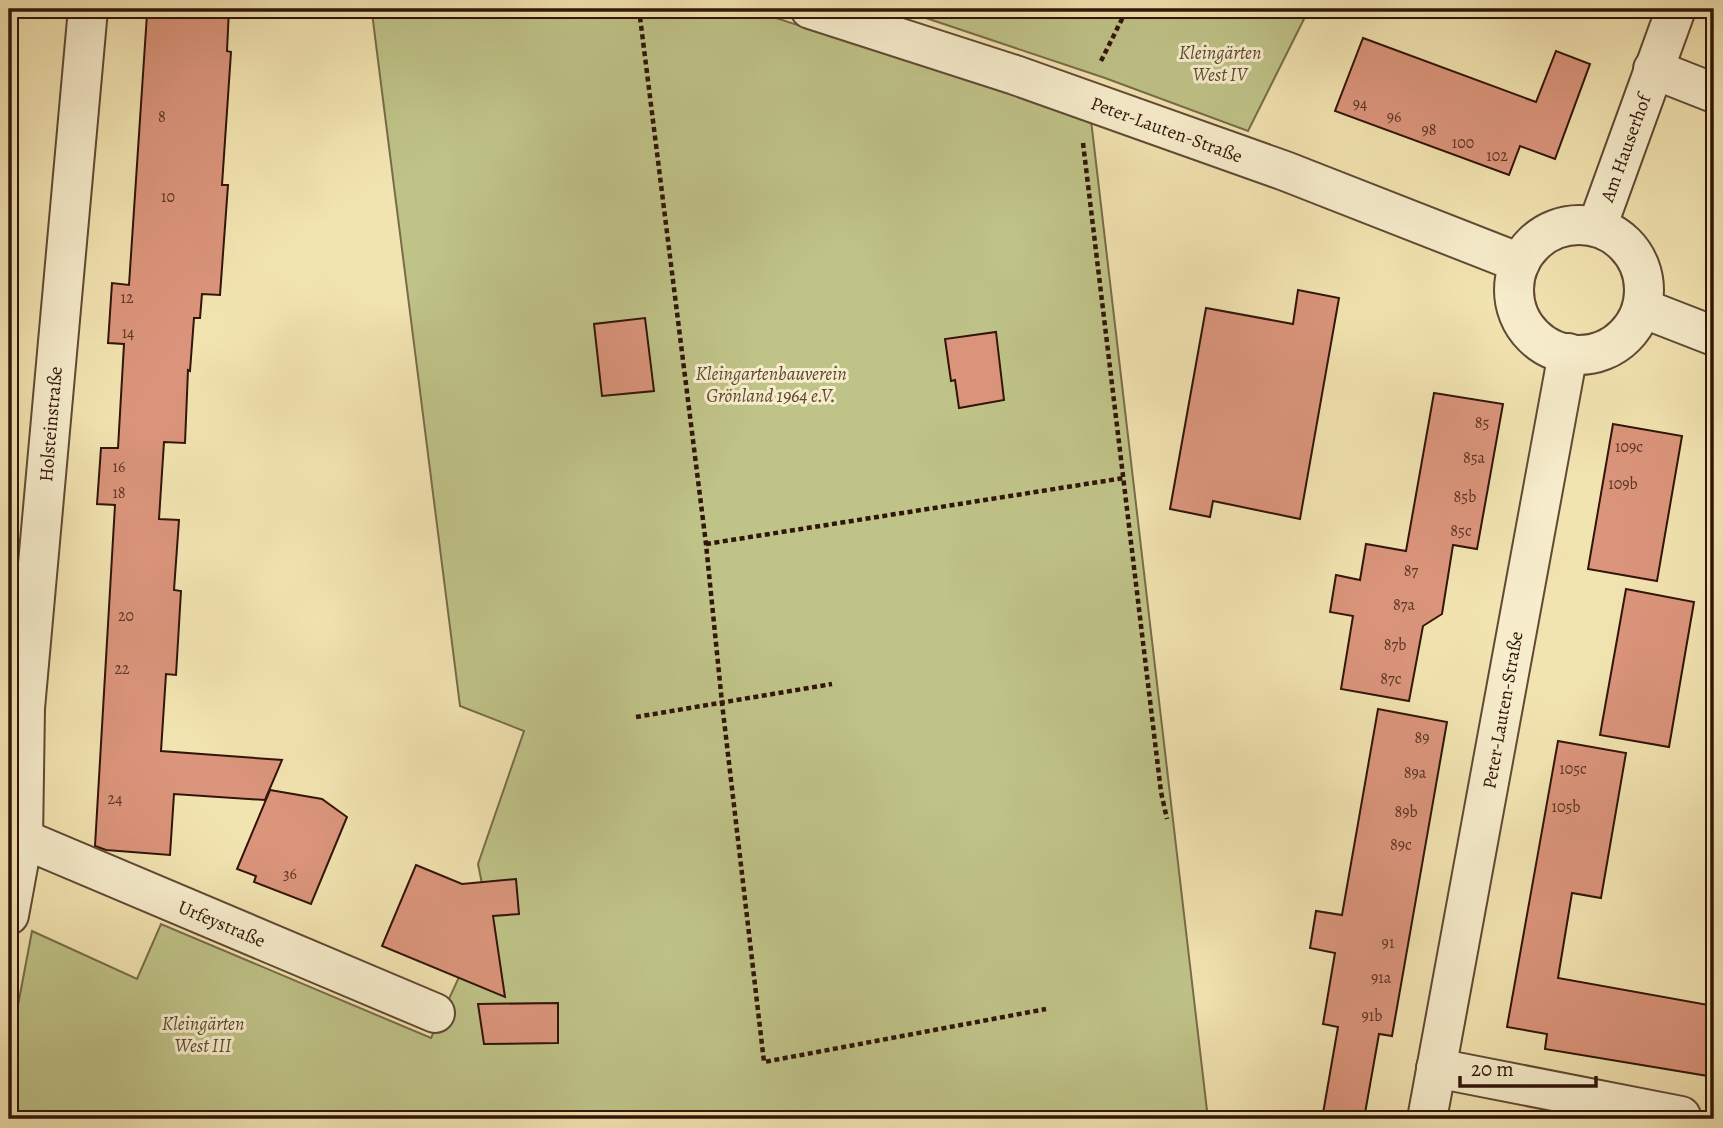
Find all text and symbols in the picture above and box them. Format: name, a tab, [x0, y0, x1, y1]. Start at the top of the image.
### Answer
park label: Kleingärten West IV	[1179, 40, 1261, 88]
street label: Am Hauserhof	[1594, 88, 1658, 207]
street label: Peter-Lauten-Straße	[1087, 90, 1246, 169]
house number: 94	[1353, 93, 1367, 115]
house number: 8	[158, 106, 166, 128]
house number: 96	[1387, 106, 1401, 128]
house number: 98	[1421, 119, 1437, 141]
house number: 100	[1452, 132, 1474, 154]
house number: 102	[1486, 145, 1508, 167]
house number: 10	[161, 186, 175, 208]
house number: 12	[120, 287, 134, 309]
house number: 14	[122, 322, 134, 344]
park label: Kleingartenbauverein Grönland 1964 e.V.	[695, 361, 847, 409]
street label: Holsteinstraße	[33, 365, 69, 483]
house number: 85	[1475, 412, 1489, 434]
house number: 109c	[1615, 436, 1643, 458]
house number: 85a	[1463, 447, 1486, 469]
house number: 16	[113, 456, 125, 478]
house number: 109b	[1608, 473, 1638, 495]
house number: 18	[112, 482, 126, 504]
house number: 85b	[1454, 486, 1476, 508]
house number: 85c	[1450, 520, 1472, 542]
house number: 87	[1404, 560, 1419, 582]
house number: 87a	[1393, 594, 1416, 616]
house number: 20	[118, 605, 134, 627]
street label: Peter-Lauten-Straße	[1476, 629, 1530, 791]
house number: 87b	[1384, 634, 1406, 656]
house number: 22	[114, 658, 130, 680]
house number: 87c	[1380, 668, 1402, 690]
house number: 89	[1414, 727, 1430, 749]
house number: 105c	[1559, 758, 1587, 780]
house number: 89a	[1404, 762, 1427, 784]
house number: 24	[108, 788, 122, 810]
house number: 105b	[1551, 796, 1581, 818]
house number: 89b	[1394, 801, 1418, 823]
house number: 89c	[1390, 834, 1412, 856]
house number: 36	[283, 863, 297, 885]
street label: Urfeystraße	[174, 894, 269, 954]
house number: 91	[1382, 932, 1395, 954]
house number: 91a	[1371, 967, 1392, 989]
house number: 91b	[1362, 1005, 1382, 1027]
park label: Kleingärten West III	[162, 1011, 244, 1059]
scale bar	[1460, 1044, 1597, 1088]
text: 20 m	[1471, 1055, 1514, 1083]

